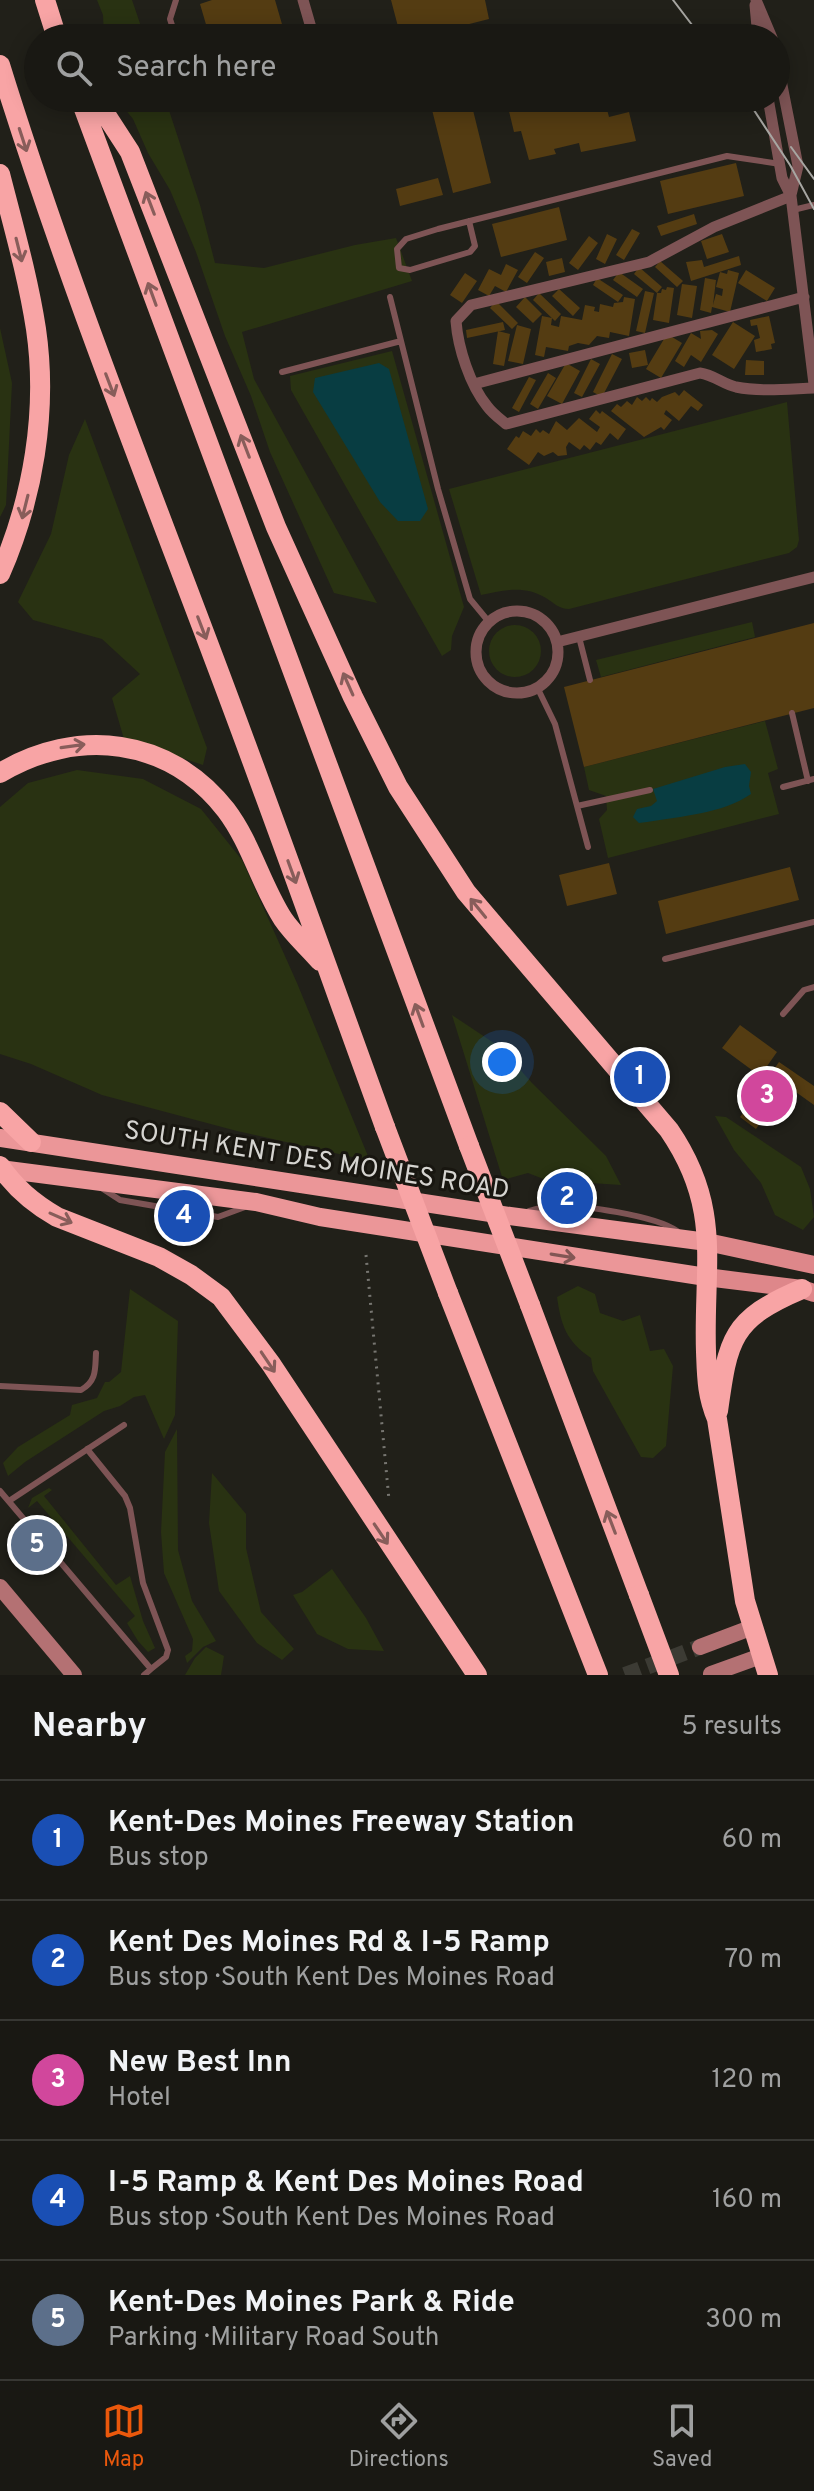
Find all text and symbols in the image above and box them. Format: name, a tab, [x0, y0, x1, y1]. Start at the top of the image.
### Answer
search box	[24, 24, 790, 112]
icon: search	[52, 46, 96, 90]
text: Search here	[116, 50, 276, 87]
one-way arrow	[17, 127, 32, 152]
one-way arrow	[142, 192, 156, 216]
one-way arrow	[12, 236, 27, 262]
one-way arrow	[143, 281, 158, 306]
one-way arrow	[104, 372, 118, 397]
one-way arrow	[236, 434, 251, 459]
one-way arrow	[16, 493, 31, 519]
one-way arrow	[196, 615, 210, 640]
one-way arrow	[339, 673, 354, 697]
one-way arrow	[59, 738, 85, 753]
one-way arrow	[286, 859, 300, 884]
one-way arrow	[470, 898, 487, 919]
one-way arrow	[411, 1003, 426, 1028]
your location	[482, 1042, 522, 1082]
pin: 1	[614, 1047, 666, 1107]
pin: 3	[741, 1066, 793, 1126]
street label: SOUTH KENT DES MOINES ROAD	[122, 1115, 512, 1208]
pin: 2	[541, 1168, 593, 1228]
pin: 4	[158, 1186, 210, 1246]
one-way arrow	[48, 1211, 72, 1226]
one-way arrow	[550, 1249, 575, 1264]
one-way arrow	[260, 1350, 277, 1372]
one-way arrow	[603, 1510, 617, 1535]
pin: 5	[11, 1515, 63, 1575]
one-way arrow	[373, 1522, 389, 1544]
text: Nearby	[32, 1706, 147, 1749]
text: 5 results	[681, 1711, 782, 1744]
text: Kent-Des Moines Freeway Station	[108, 1805, 574, 1842]
text: 1	[53, 1824, 63, 1857]
text: 60 m	[722, 1824, 782, 1857]
text: Bus stop	[108, 1842, 209, 1875]
text: Kent Des Moines Rd & I-5 Ramp	[108, 1925, 550, 1962]
text: 2	[50, 1944, 66, 1977]
text: 70 m	[724, 1944, 782, 1977]
text: Bus stop · South Kent Des Moines Road	[108, 1962, 555, 1995]
text: New Best Inn	[108, 2045, 292, 2082]
text: 3	[50, 2064, 66, 2097]
text: 120 m	[712, 2064, 782, 2097]
text: Hotel	[108, 2082, 171, 2115]
text: I-5 Ramp & Kent Des Moines Road	[108, 2165, 584, 2202]
text: 4	[50, 2184, 66, 2217]
text: 160 m	[712, 2184, 782, 2217]
text: Bus stop · South Kent Des Moines Road	[108, 2202, 555, 2235]
text: Kent-Des Moines Park & Ride	[108, 2285, 515, 2322]
text: 5	[50, 2304, 66, 2337]
text: 300 m	[705, 2304, 782, 2337]
text: Parking · Military Road South	[108, 2322, 439, 2355]
tab: Map	[102, 2399, 146, 2474]
tab: Directions	[349, 2399, 449, 2474]
tab: Saved	[652, 2399, 712, 2474]

